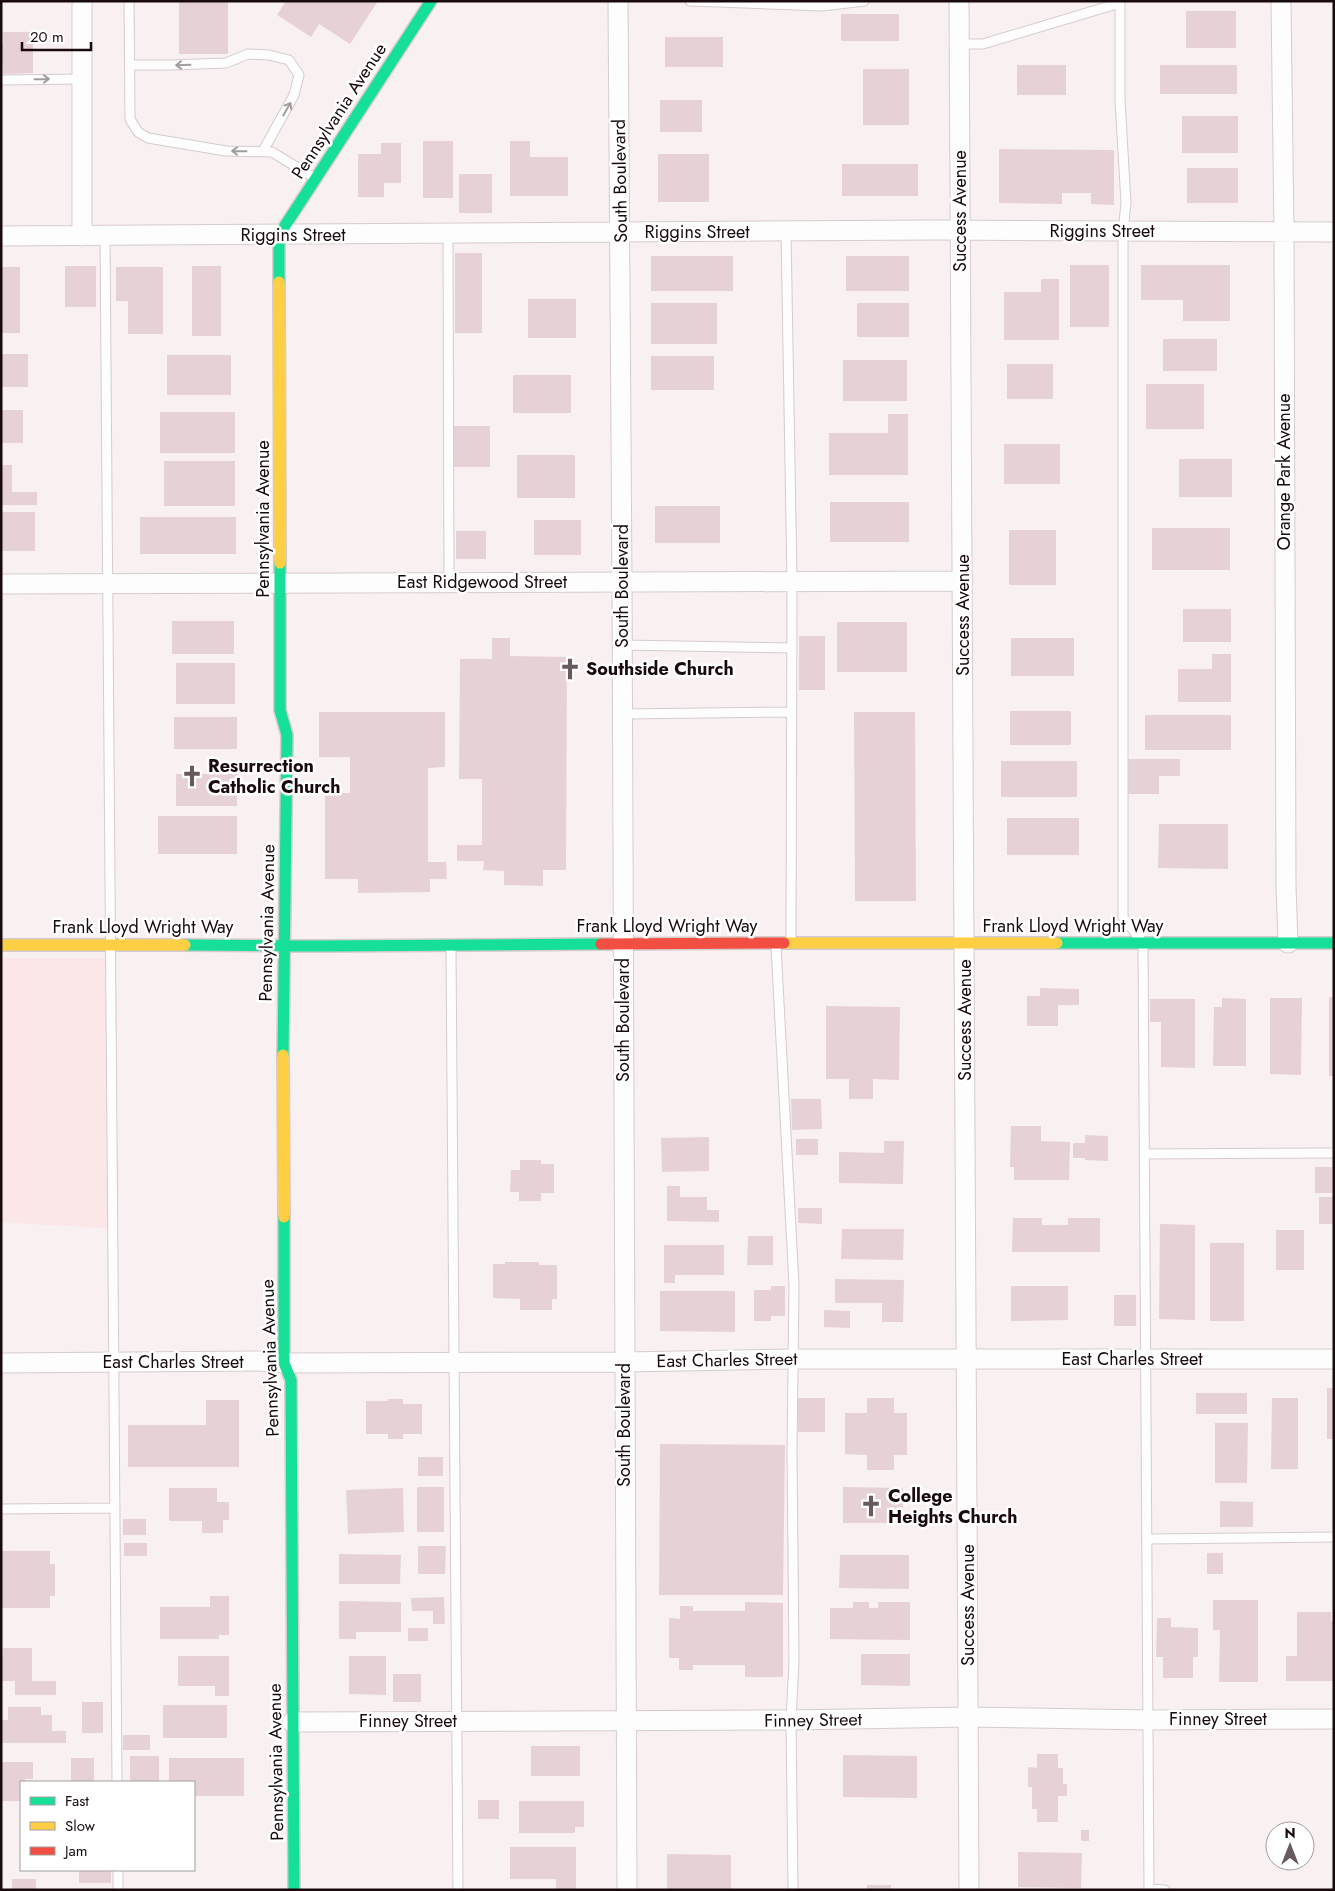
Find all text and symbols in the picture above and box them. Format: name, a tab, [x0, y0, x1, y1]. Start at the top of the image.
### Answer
scale bar	[22, 20, 91, 52]
text: 20 m	[30, 26, 64, 48]
street label: Pennsylvania Avenue	[285, 38, 393, 184]
one-way arrow	[175, 60, 192, 70]
one-way arrow	[34, 74, 50, 84]
one-way arrow	[282, 102, 292, 116]
street label: South Boulevard	[606, 119, 634, 243]
one-way arrow	[231, 147, 247, 156]
street label: Success Avenue	[947, 150, 973, 272]
street label: Riggins Street	[1049, 218, 1155, 244]
street label: Riggins Street	[644, 219, 750, 245]
street label: Riggins Street	[240, 222, 346, 248]
street label: Orange Park Avenue	[1271, 394, 1297, 550]
street label: Pennsylvania Avenue	[250, 440, 276, 598]
street label: South Boulevard	[609, 524, 635, 648]
street label: Success Avenue	[950, 554, 976, 676]
street label: East Ridgewood Street	[397, 569, 568, 595]
church icon: Southside Church	[557, 656, 583, 682]
place label: Southside Church	[586, 656, 734, 682]
place label: Resurrection Catholic Church	[208, 753, 341, 800]
church icon: Resurrection Catholic Church	[179, 763, 205, 789]
street label: Pennsylvania Avenue	[253, 844, 281, 1002]
street label: Frank Lloyd Wright Way	[577, 913, 758, 939]
street label: Frank Lloyd Wright Way	[983, 913, 1164, 939]
street label: Frank Lloyd Wright Way	[53, 914, 234, 940]
street label: South Boulevard	[610, 958, 636, 1082]
street label: Success Avenue	[952, 959, 978, 1081]
street label: Pennsylvania Avenue	[254, 1279, 286, 1437]
street label: East Charles Street	[656, 1346, 798, 1374]
street label: East Charles Street	[1061, 1346, 1203, 1372]
street label: East Charles Street	[102, 1349, 244, 1375]
street label: South Boulevard	[611, 1363, 637, 1487]
place label: College Heights Church	[888, 1483, 1017, 1530]
church icon: College Heights Church	[858, 1493, 884, 1519]
street label: Success Avenue	[955, 1544, 981, 1666]
street label: Pennsylvania Avenue	[262, 1683, 290, 1841]
street label: Finney Street	[764, 1706, 863, 1734]
street label: Finney Street	[1169, 1706, 1268, 1732]
street label: Finney Street	[359, 1708, 458, 1734]
legend	[20, 1781, 195, 1871]
text: Fast	[65, 1790, 89, 1812]
text: Slow	[65, 1815, 96, 1837]
north arrow	[1265, 1821, 1315, 1871]
text: N	[1284, 1823, 1296, 1843]
text: Jam	[63, 1840, 88, 1862]

